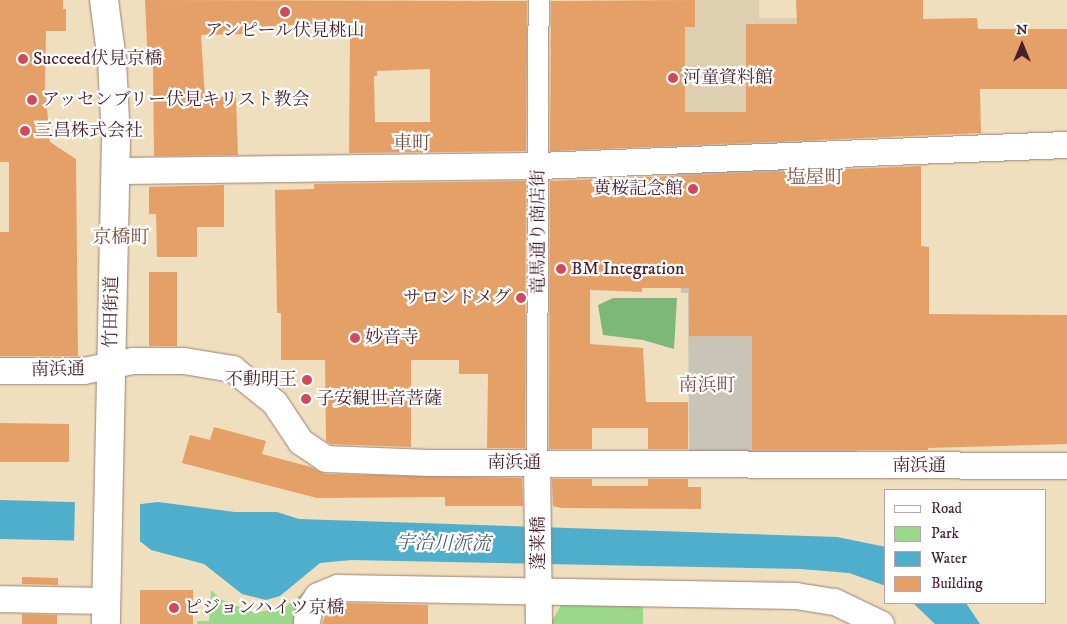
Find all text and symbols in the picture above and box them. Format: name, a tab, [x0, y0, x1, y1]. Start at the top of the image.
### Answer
marker: アンピール伏見桃山	[279, 6, 291, 18]
place label: アンピール伏見桃山	[204, 20, 366, 42]
north arrow	[997, 20, 1047, 70]
text: N	[1016, 21, 1028, 39]
place label: Succeed伏見京橋	[33, 48, 163, 70]
marker: Succeed伏見京橋	[17, 53, 29, 65]
place label: 河童資料館	[683, 67, 773, 89]
marker: 河童資料館	[667, 72, 679, 84]
place label: アッセンブリー伏見キリスト教会	[42, 89, 312, 111]
marker: アッセンブリー伏見キリスト教会	[26, 94, 38, 106]
place label: 三昌株式会社	[35, 120, 143, 142]
marker: 三昌株式会社	[19, 125, 31, 137]
district label: 車町	[393, 133, 431, 155]
district label: 塩屋町	[787, 167, 843, 189]
street label: 竜馬通り商店街	[528, 169, 550, 295]
place label: 黄桜記念館	[593, 178, 683, 200]
marker: 黄桜記念館	[687, 183, 699, 195]
district label: 京橋町	[93, 227, 149, 249]
place label: BM Integration	[571, 258, 684, 280]
marker: BM Integration	[555, 263, 567, 275]
street label: 竹田街道	[101, 276, 123, 348]
place label: サロンドメグ	[403, 287, 511, 309]
marker: サロンドメグ	[515, 292, 527, 304]
place label: 妙音寺	[365, 327, 419, 349]
marker: 妙音寺	[349, 332, 361, 344]
street label: 南浜通	[31, 359, 85, 381]
place label: 不動明王	[225, 369, 297, 391]
marker: 不動明王	[301, 374, 313, 386]
district label: 南浜町	[679, 375, 735, 397]
place label: 子安観世音菩薩	[316, 388, 442, 410]
marker: 子安観世音菩薩	[300, 393, 312, 405]
street label: 南浜通	[487, 452, 541, 474]
street label: 南浜通	[892, 455, 946, 477]
legend	[884, 489, 1047, 604]
text: Road	[931, 499, 962, 518]
street label: 蓬莱橋	[528, 516, 550, 570]
text: Park	[931, 524, 959, 543]
water label: 宇治川派流	[395, 532, 491, 556]
text: Water	[931, 549, 967, 568]
text: Building	[931, 574, 983, 593]
place label: ピジョンハイツ京橋	[184, 597, 346, 619]
marker: ピジョンハイツ京橋	[168, 602, 180, 614]

